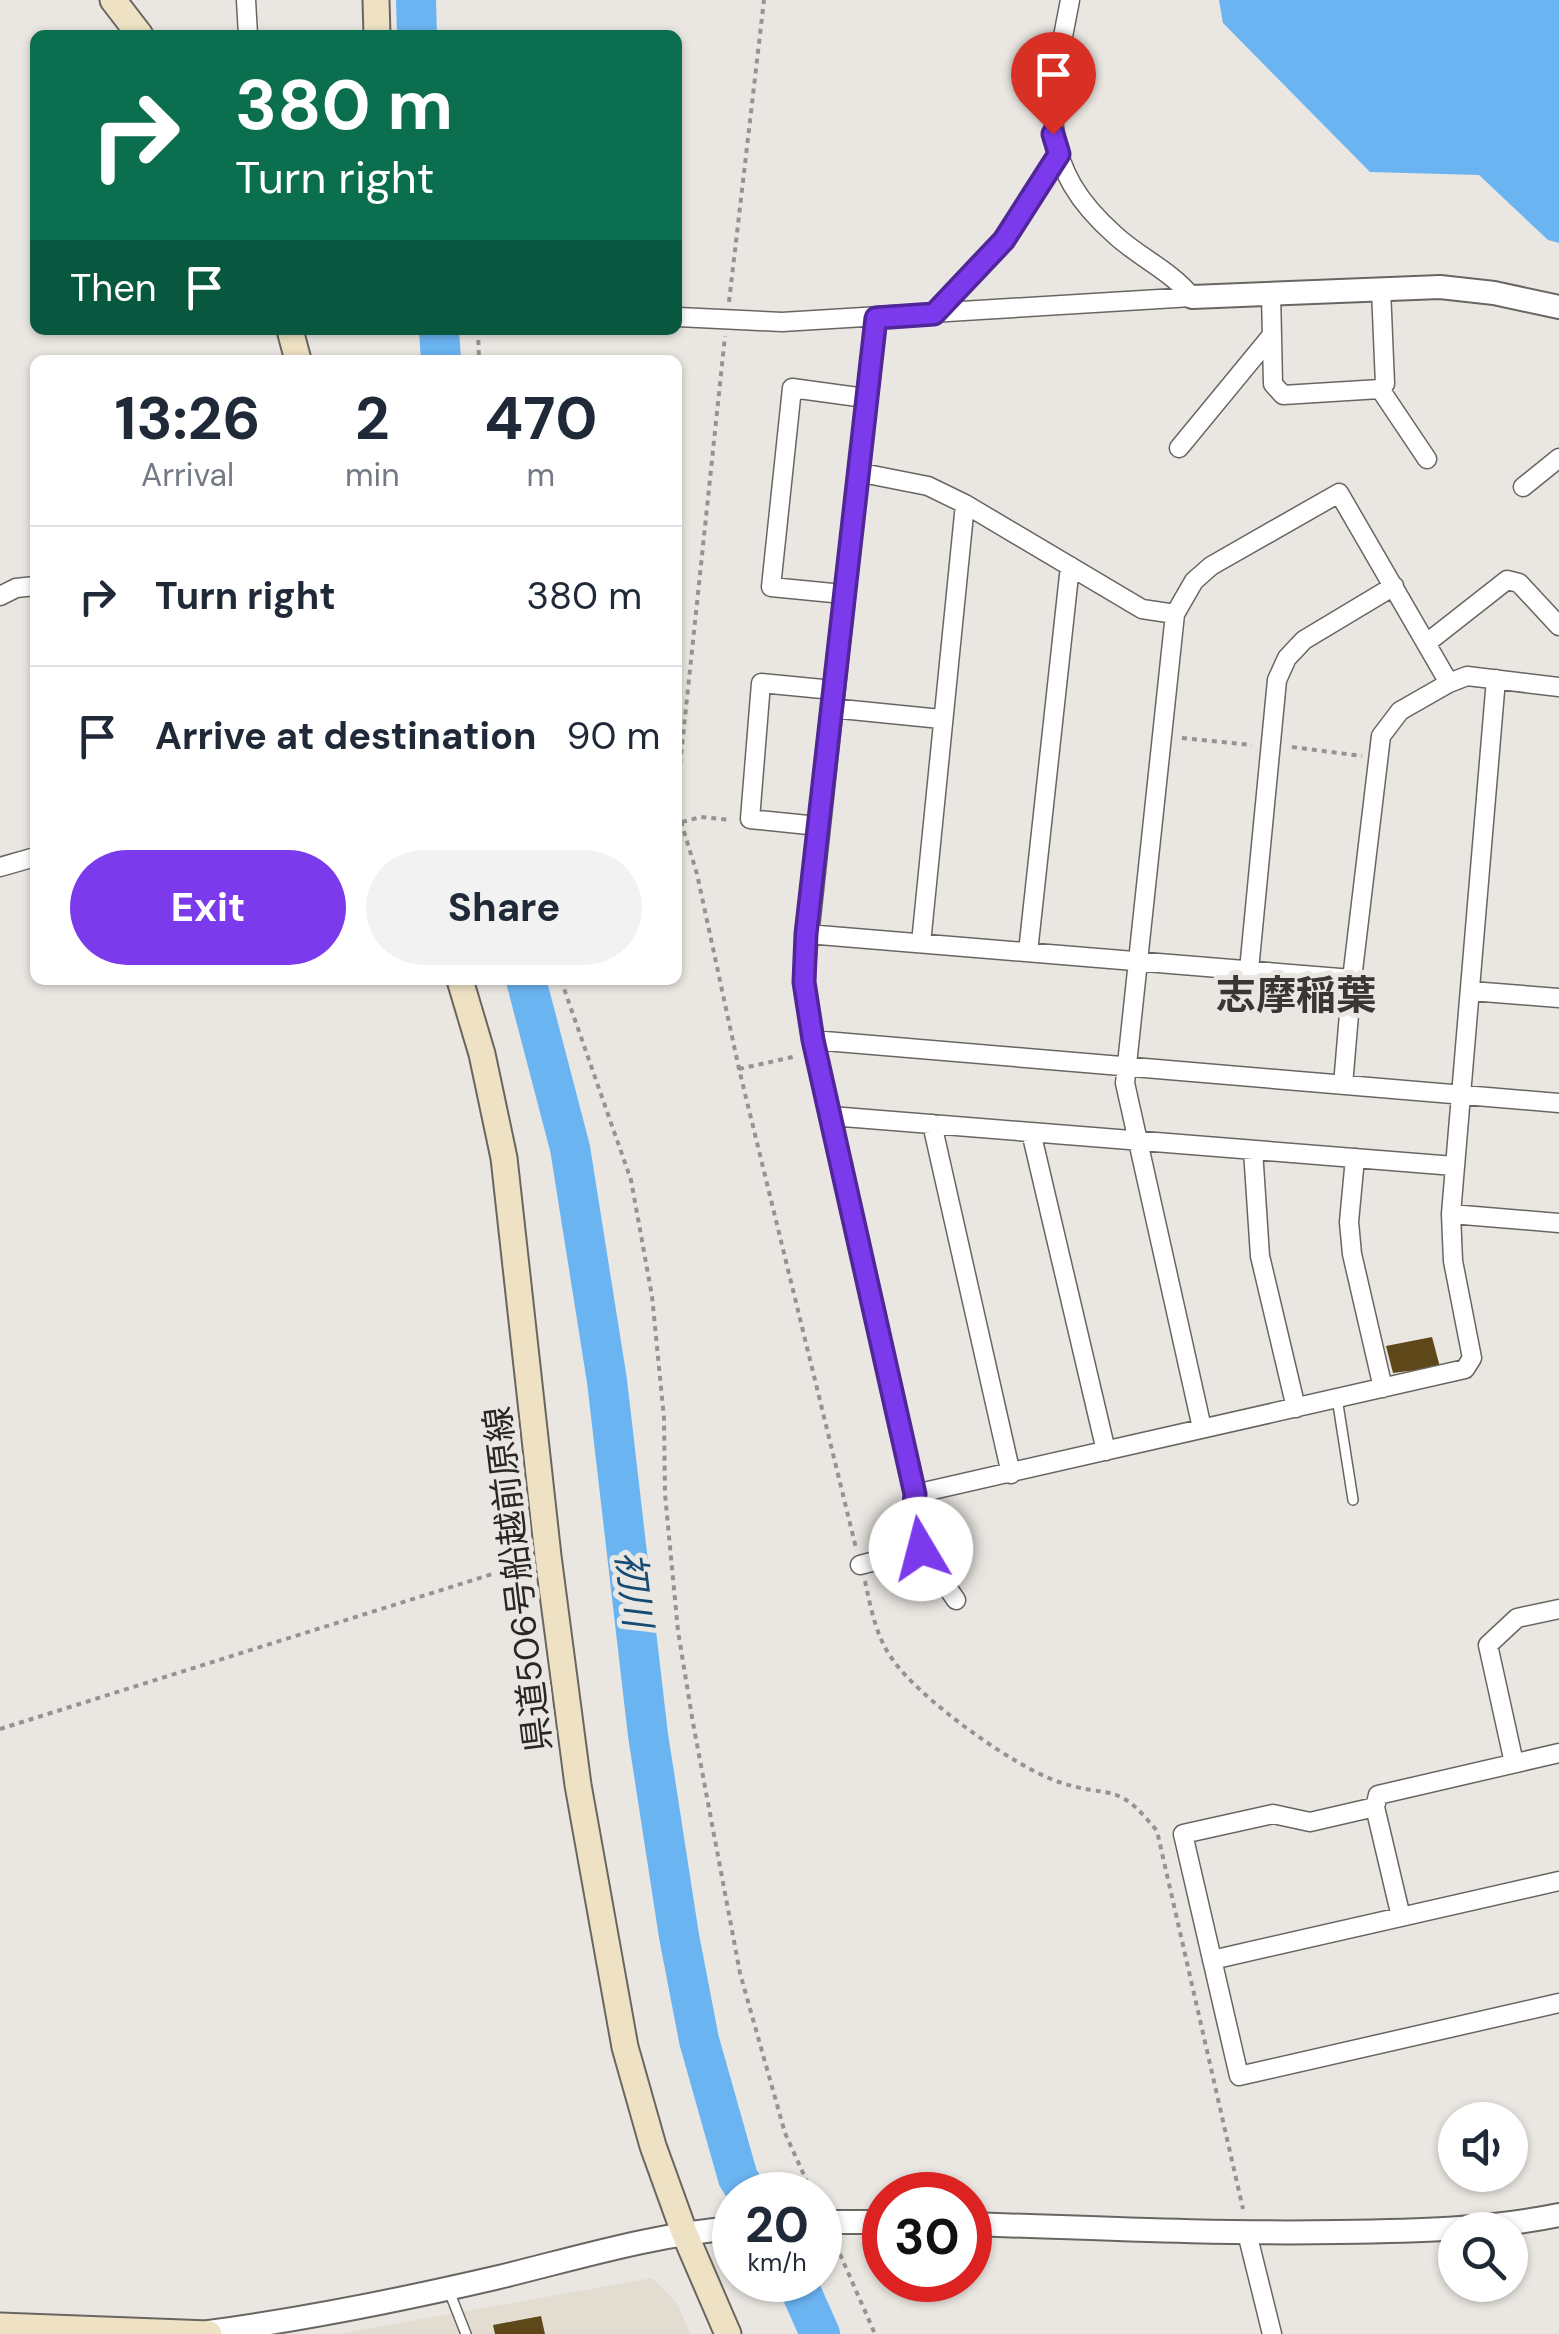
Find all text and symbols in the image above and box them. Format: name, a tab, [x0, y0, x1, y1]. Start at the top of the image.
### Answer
pin	[1011, 32, 1096, 135]
icon: arrive	[1026, 47, 1081, 102]
text: 380 m	[235, 60, 453, 151]
icon: right	[70, 70, 200, 200]
text: Turn right	[235, 148, 434, 207]
icon: arrive	[177, 260, 232, 315]
text: Then	[70, 263, 157, 313]
text: 13:26	[115, 379, 261, 458]
text: 2	[355, 379, 390, 458]
text: 470	[484, 379, 597, 458]
text: Arrival	[141, 454, 234, 496]
text: min	[345, 454, 400, 496]
text: m	[527, 454, 555, 496]
icon: right	[70, 569, 125, 624]
text: Turn right	[155, 571, 336, 621]
text: 380 m	[526, 571, 642, 621]
icon: arrive	[70, 709, 125, 764]
text: Arrive at destination	[155, 711, 537, 761]
text: 90 m	[567, 711, 660, 761]
button: Exit	[70, 850, 346, 965]
button: Share	[366, 850, 642, 965]
district label: 志摩稲葉	[1216, 969, 1376, 1021]
street label: 県道506号船越前原線	[474, 1404, 562, 1754]
position arrow	[869, 1497, 973, 1601]
water label: 初川	[605, 1548, 664, 1634]
map controls	[1438, 2102, 1528, 2302]
button: sound	[1438, 2102, 1528, 2192]
speed limit sign: 30	[862, 2172, 992, 2302]
text: 20	[745, 2192, 809, 2258]
button: search	[1438, 2212, 1528, 2302]
text: km/h	[747, 2246, 807, 2279]

